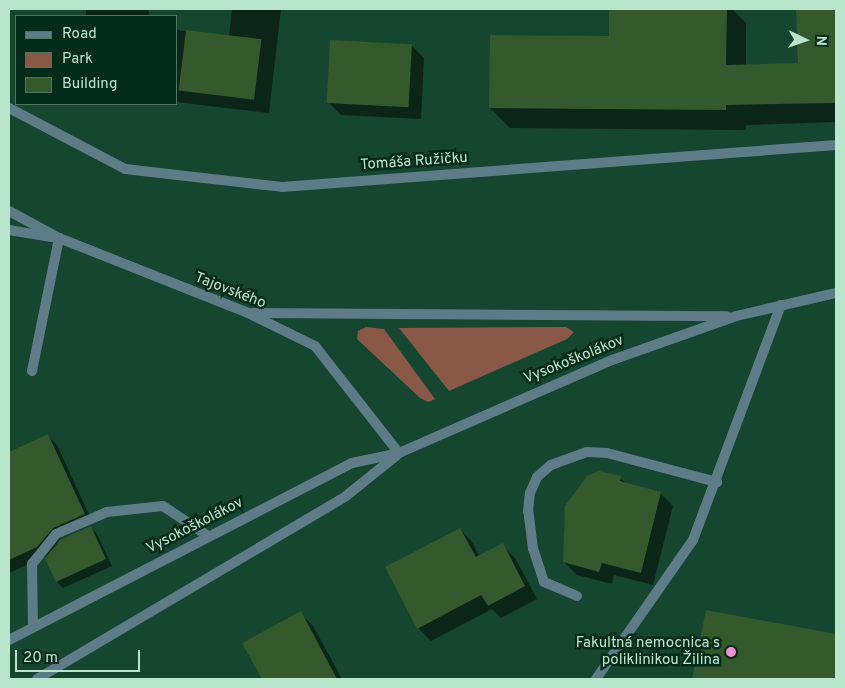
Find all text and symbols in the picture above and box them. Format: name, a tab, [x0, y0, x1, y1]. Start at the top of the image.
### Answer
legend	[15, 15, 178, 105]
north arrow	[780, 15, 830, 65]
text: Road	[62, 25, 97, 44]
text: N	[812, 35, 829, 46]
text: Park	[62, 50, 93, 69]
text: Building	[62, 75, 117, 94]
street label: Tomáša Ružičku	[360, 149, 468, 175]
street label: Tajovského	[192, 269, 268, 313]
street label: Vysokoškolákov	[521, 332, 627, 388]
street label: Vysokoškolákov	[144, 494, 246, 558]
place label: Fakultná nemocnica s poliklinikou Žilina	[576, 634, 720, 669]
scale bar	[18, 640, 142, 672]
marker: Fakultná nemocnica s poliklinikou Žilina	[724, 645, 738, 659]
text: 20 m	[23, 649, 58, 668]

